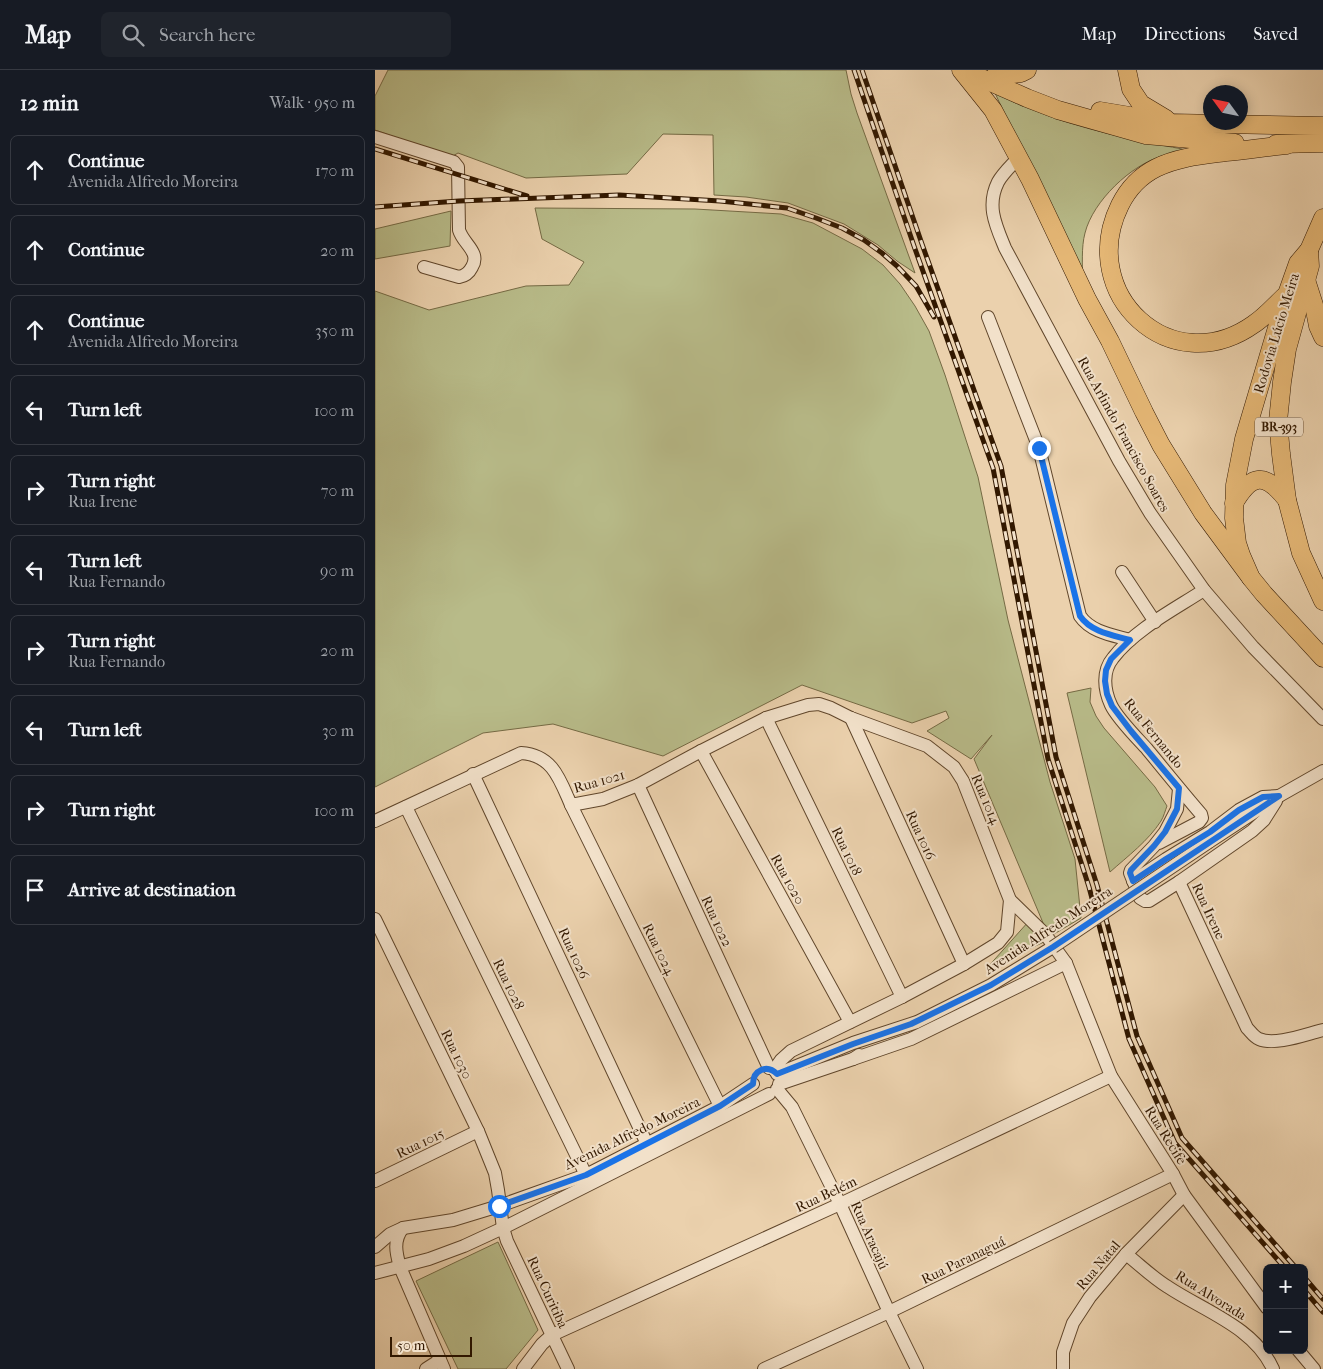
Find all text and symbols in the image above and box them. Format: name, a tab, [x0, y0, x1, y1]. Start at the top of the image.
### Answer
search box	[101, 12, 451, 57]
text: Map	[25, 21, 71, 49]
icon: search	[119, 21, 147, 49]
text: Search here	[159, 24, 255, 46]
text: Map	[1082, 24, 1116, 45]
text: Directions	[1144, 24, 1225, 45]
text: Saved	[1253, 24, 1298, 45]
north arrow	[1203, 85, 1248, 130]
text: 12 min	[20, 91, 79, 115]
text: Walk · 950 m	[269, 93, 355, 112]
text: Continue	[68, 150, 144, 172]
icon: ahead	[21, 156, 49, 184]
text: 170 m	[315, 161, 354, 180]
text: Avenida Alfredo Moreira	[68, 172, 238, 191]
icon: ahead	[21, 236, 49, 264]
text: Continue	[68, 239, 144, 261]
text: 20 m	[320, 241, 354, 260]
street label: Rodovia Lúcio Meira	[1250, 270, 1303, 395]
text: Continue	[68, 310, 144, 332]
icon: ahead	[21, 316, 49, 344]
text: 350 m	[315, 321, 354, 340]
text: Avenida Alfredo Moreira	[68, 332, 238, 351]
street label: Rua Arlindo Francisco Soares	[1074, 354, 1173, 515]
icon: left	[21, 396, 49, 424]
text: Turn left	[68, 399, 142, 421]
text: 100 m	[314, 401, 354, 420]
road number: BR-393	[1255, 418, 1303, 437]
route end	[1028, 437, 1051, 460]
text: Turn right	[68, 470, 155, 492]
icon: right	[21, 476, 49, 504]
text: 70 m	[321, 481, 354, 500]
text: Rua Irene	[68, 492, 137, 511]
text: Turn left	[68, 550, 142, 572]
icon: left	[21, 556, 49, 584]
text: 90 m	[320, 561, 354, 580]
text: Rua Fernando	[68, 572, 165, 591]
text: Turn right	[68, 630, 155, 652]
icon: right	[21, 636, 49, 664]
text: 20 m	[320, 641, 354, 660]
text: Rua Fernando	[68, 652, 165, 671]
street label: Rua Fernando	[1120, 695, 1187, 772]
icon: left	[21, 716, 49, 744]
text: Turn left	[68, 719, 142, 741]
text: 30 m	[322, 721, 354, 740]
street label: Rua 1021	[572, 766, 627, 797]
street label: Rua 1014	[967, 771, 1004, 828]
icon: right	[21, 796, 49, 824]
text: Turn right	[68, 799, 155, 821]
text: 100 m	[314, 801, 354, 820]
street label: Rua 1016	[902, 808, 940, 863]
street label: Rua 1018	[828, 824, 866, 878]
street label: Rua 1020	[767, 851, 808, 907]
icon: arrive	[21, 876, 49, 904]
text: Arrive at destination	[68, 879, 236, 901]
street label: Rua Irene	[1188, 880, 1229, 942]
street label: Avenida Alfredo Moreira	[980, 882, 1116, 979]
street label: Rua 1022	[697, 893, 736, 949]
street label: Rua 1024	[639, 921, 679, 979]
street label: Rua 1026	[554, 925, 593, 982]
street label: Rua 1028	[489, 956, 528, 1012]
street label: Rua 1030	[437, 1026, 476, 1082]
street label: Avenida Alfredo Moreira	[561, 1093, 703, 1174]
street label: Rua Recife	[1141, 1103, 1190, 1168]
street label: Rua 1015	[394, 1125, 447, 1162]
street label: Rua Belém	[793, 1173, 860, 1216]
route start	[488, 1195, 511, 1218]
street label: Rua Aracajú	[847, 1198, 892, 1272]
street label: Rua Paranaguá	[918, 1233, 1008, 1288]
street label: Rua Natal	[1073, 1237, 1124, 1294]
street label: Rua Curitiba	[523, 1253, 572, 1331]
map controls	[1263, 1264, 1308, 1354]
button: +	[1263, 1264, 1308, 1309]
street label: Rua Alvorada	[1172, 1267, 1250, 1324]
button: −	[1263, 1309, 1308, 1354]
scale bar	[390, 1334, 473, 1357]
text: 50 m	[397, 1337, 425, 1354]

